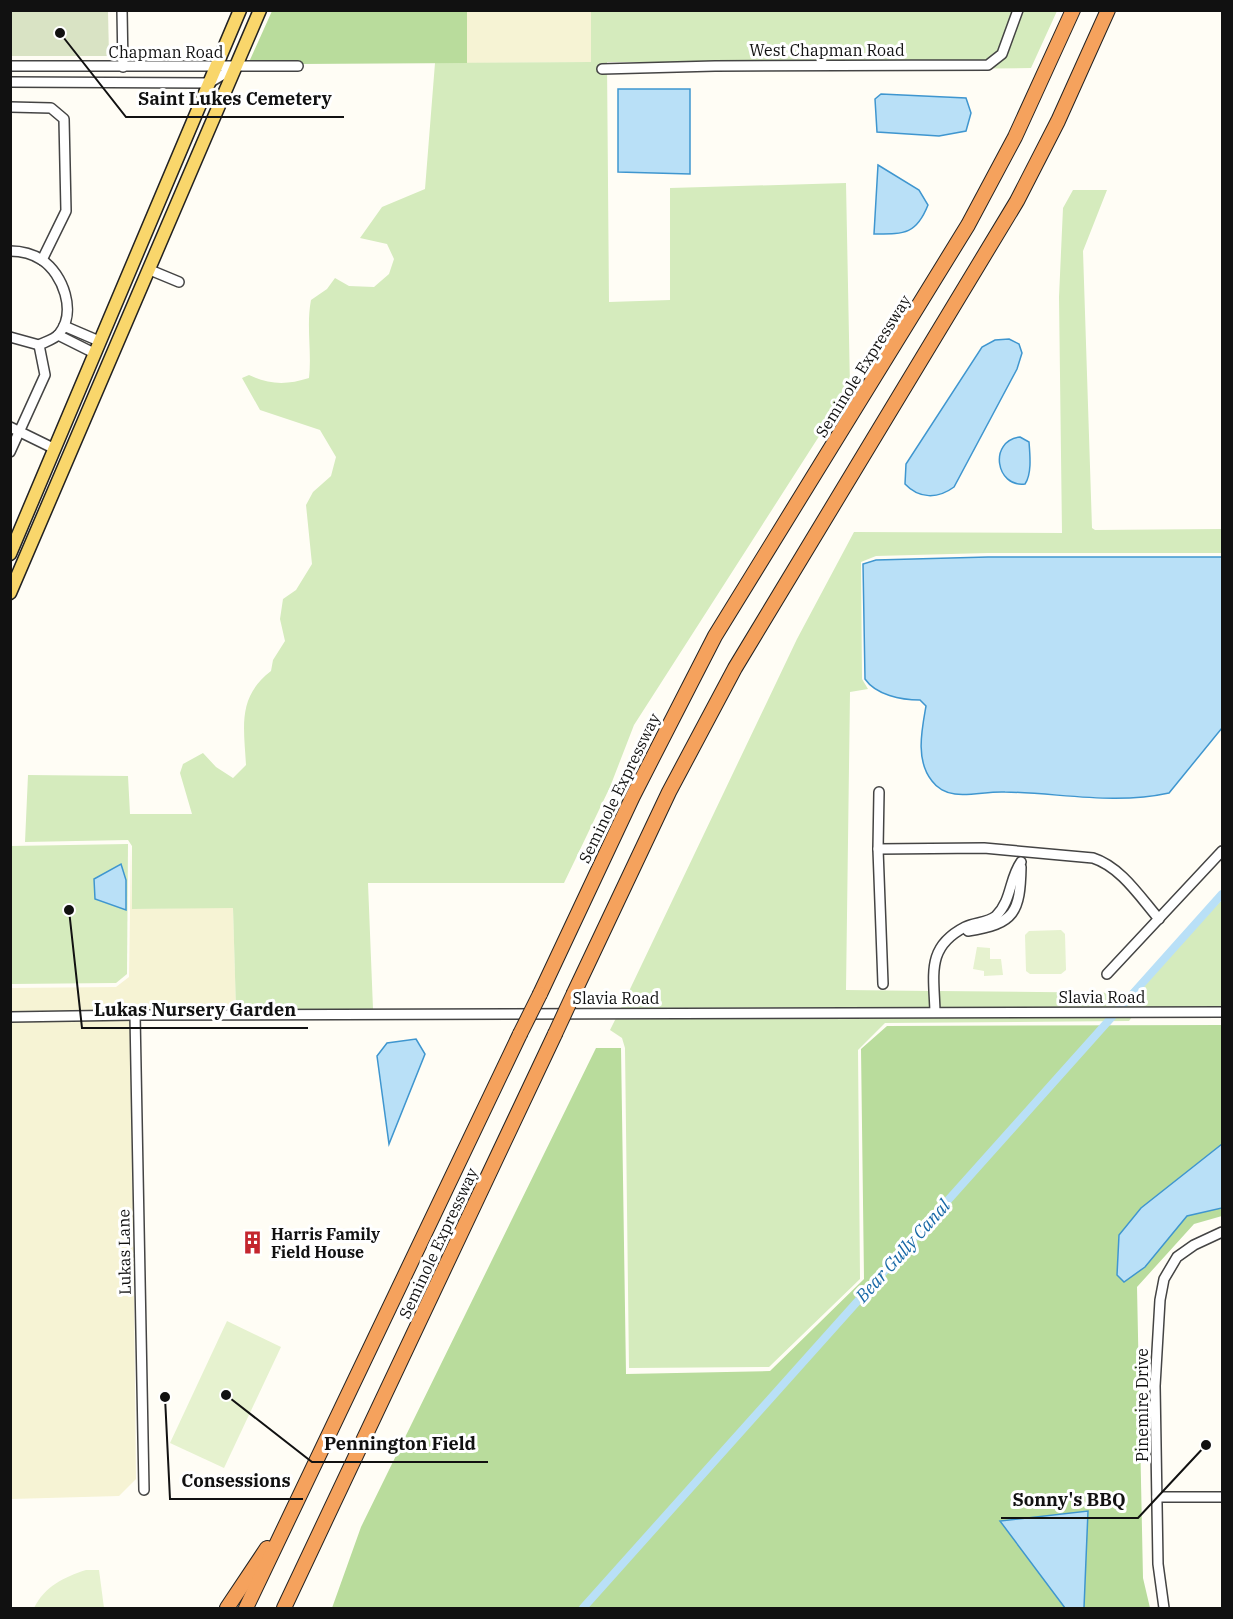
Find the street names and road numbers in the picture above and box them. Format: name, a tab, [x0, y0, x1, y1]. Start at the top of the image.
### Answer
street label: West Chapman Road	[749, 40, 905, 60]
street label: Chapman Road	[109, 42, 224, 62]
street label: Seminole Expressway	[811, 291, 915, 441]
street label: Seminole Expressway	[574, 709, 664, 866]
street label: Slavia Road	[1059, 987, 1146, 1007]
street label: Slavia Road	[573, 988, 660, 1008]
street label: Seminole Expressway	[394, 1164, 482, 1322]
street label: Lukas Lane	[113, 1209, 135, 1295]
street label: Pinemire Drive	[1132, 1348, 1152, 1462]

